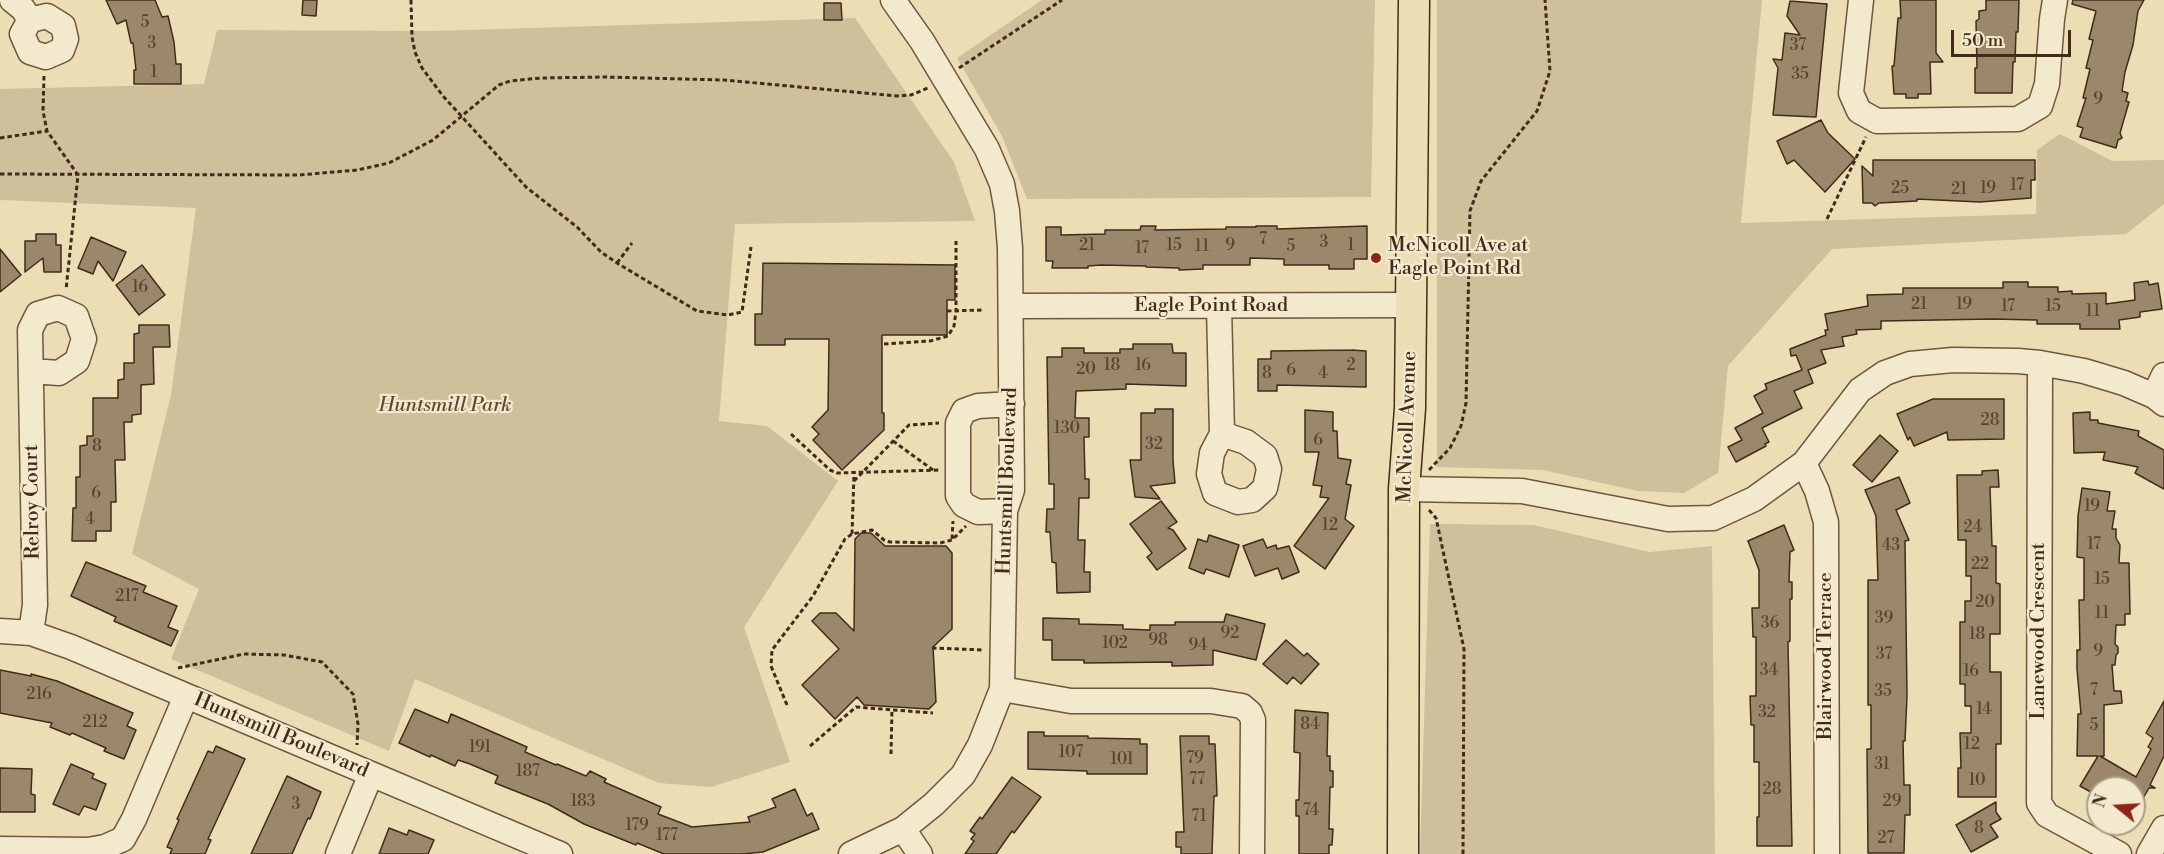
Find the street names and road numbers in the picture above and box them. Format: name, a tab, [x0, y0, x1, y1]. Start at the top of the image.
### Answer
street label: Eagle Point Road	[1134, 294, 1288, 318]
street label: McNicoll Avenue	[1393, 350, 1423, 504]
street label: Huntsmill Boulevard	[993, 387, 1023, 575]
street label: Relroy Court	[20, 444, 46, 560]
street label: Lanewood Crescent	[2027, 542, 2051, 720]
street label: Blairwood Terrace	[1814, 572, 1838, 740]
street label: Huntsmill Boulevard	[190, 688, 372, 784]

